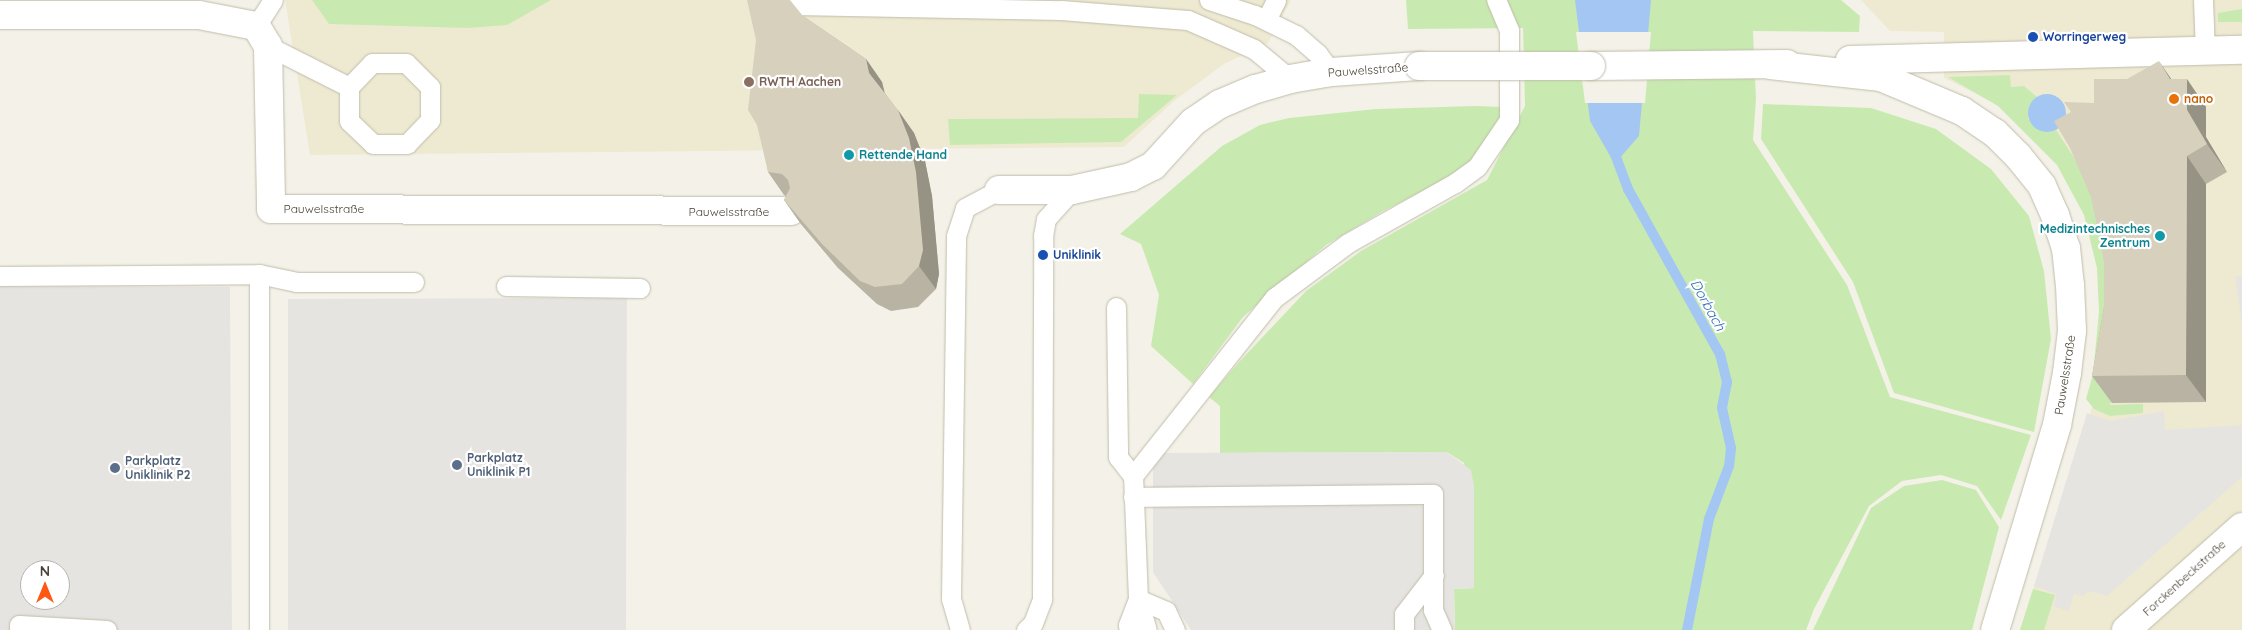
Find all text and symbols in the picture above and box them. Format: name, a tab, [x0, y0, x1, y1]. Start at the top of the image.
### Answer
place label: Worringerweg	[2043, 30, 2126, 44]
marker: Worringerweg	[2027, 31, 2039, 43]
street label: Pauwelsstraße	[1327, 60, 1409, 80]
place label: RWTH Aachen	[759, 75, 841, 89]
marker: RWTH Aachen	[743, 76, 755, 88]
place label: nano	[2184, 92, 2213, 106]
marker: nano	[2168, 93, 2180, 105]
place label: Rettende Hand	[859, 148, 947, 162]
marker: Rettende Hand	[843, 149, 855, 161]
street label: Pauwelsstraße	[284, 202, 364, 216]
street label: Pauwelsstraße	[689, 205, 769, 219]
place label: Medizintechnisches Zentrum	[2040, 222, 2150, 250]
marker: Medizintechnisches Zentrum	[2154, 230, 2166, 242]
place label: Uniklinik	[1053, 248, 1101, 262]
marker: Uniklinik	[1037, 249, 1049, 261]
water label: Dorbach	[1687, 276, 1729, 334]
street label: Pauwelsstraße	[2052, 334, 2078, 416]
place label: Parkplatz Uniklinik P1	[467, 451, 530, 479]
place label: Parkplatz Uniklinik P2	[125, 454, 191, 482]
marker: Parkplatz Uniklinik P1	[451, 459, 463, 471]
marker: Parkplatz Uniklinik P2	[109, 462, 121, 474]
street label: Forckenbeckstraße	[2140, 537, 2228, 619]
north arrow	[20, 560, 70, 610]
text: N	[40, 562, 50, 580]

